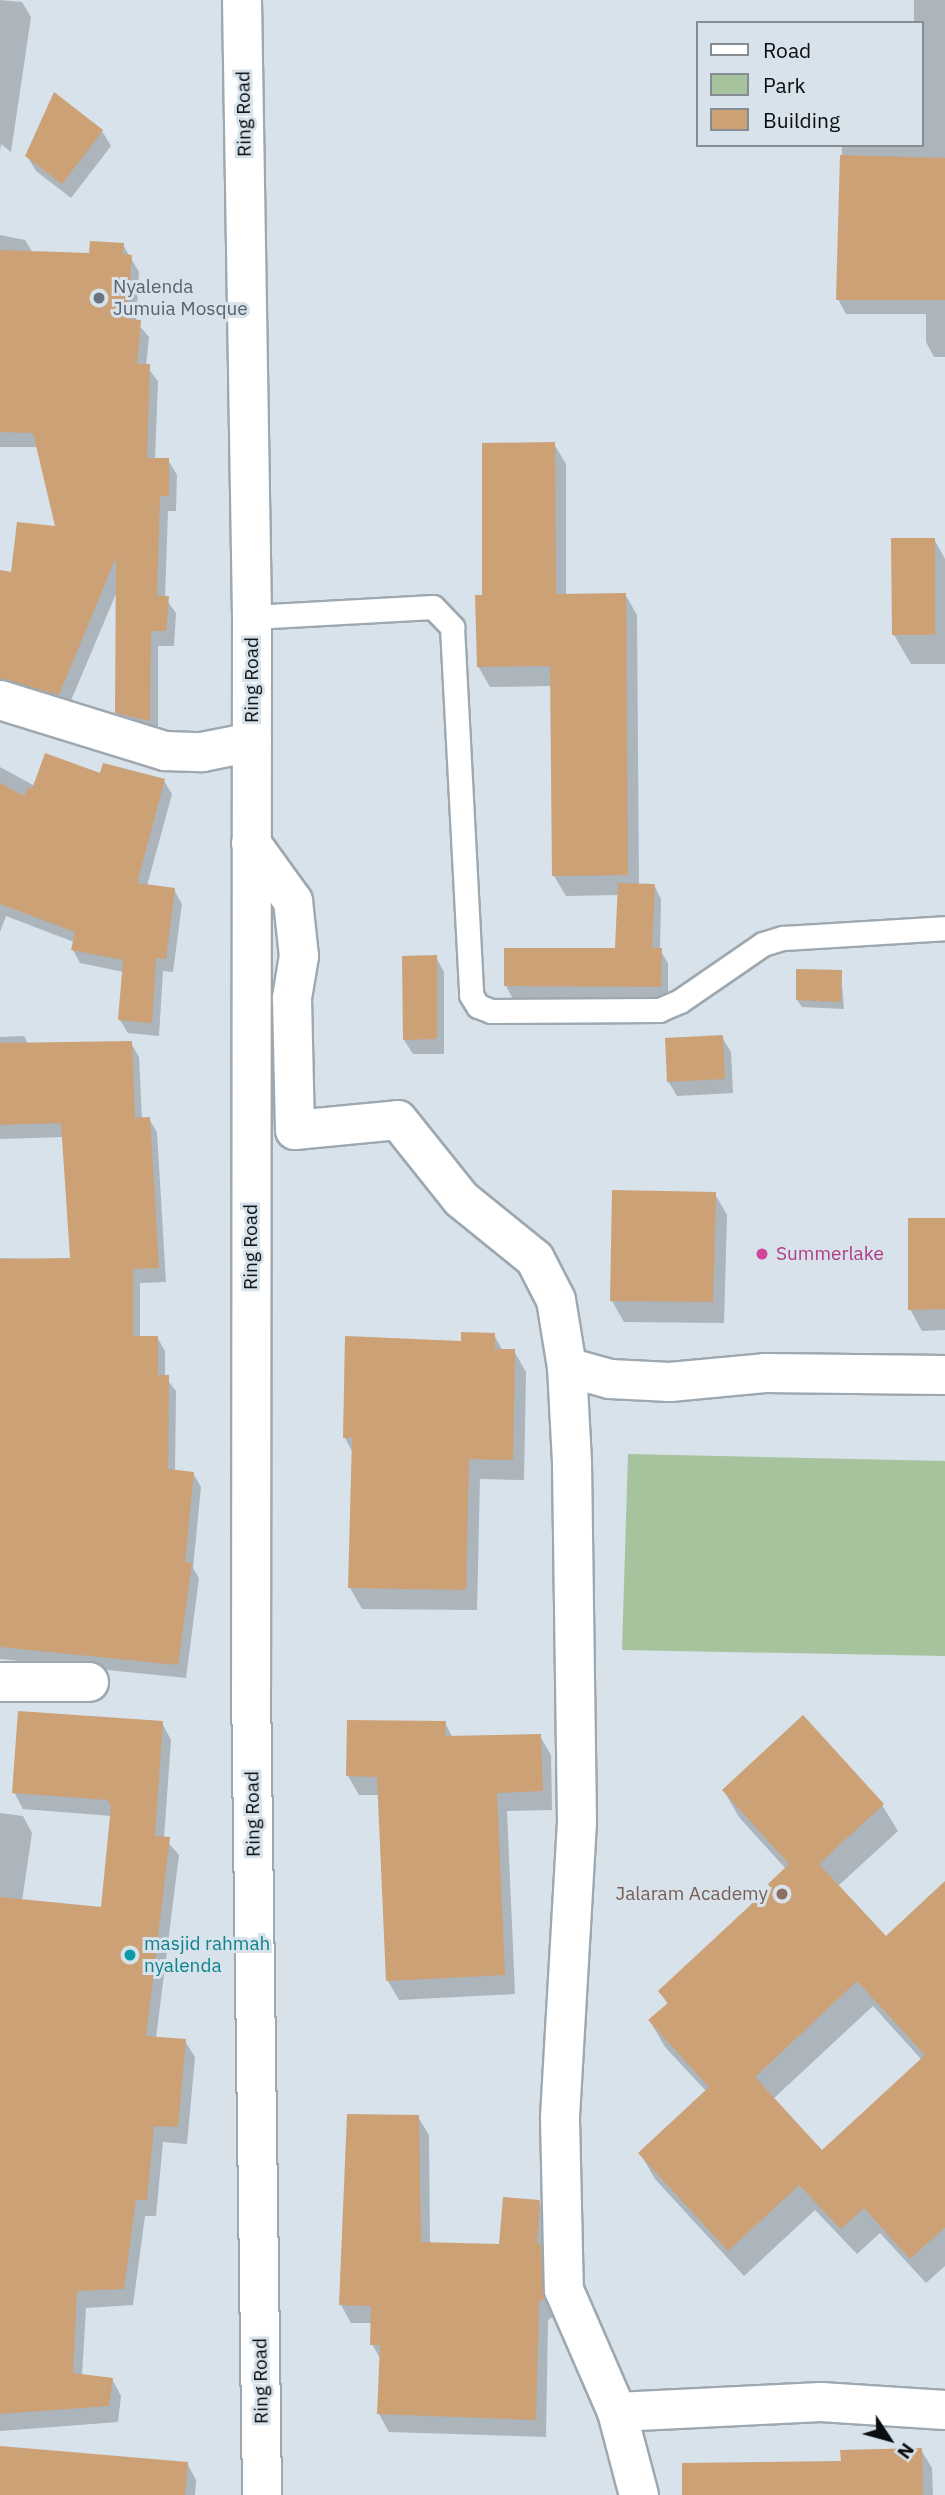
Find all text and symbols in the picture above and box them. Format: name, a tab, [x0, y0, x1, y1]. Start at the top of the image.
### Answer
legend	[696, 21, 924, 147]
text: Road	[763, 36, 811, 64]
street label: Ring Road	[232, 71, 256, 157]
text: Park	[763, 71, 806, 99]
text: Building	[763, 106, 840, 134]
place label: Nyalenda Jumuia Mosque	[113, 276, 248, 320]
marker: Nyalenda Jumuia Mosque	[91, 290, 107, 306]
street label: Ring Road	[241, 637, 263, 723]
street label: Ring Road	[240, 1204, 262, 1290]
place label: Summerlake	[776, 1243, 884, 1265]
marker: Summerlake	[754, 1246, 770, 1262]
street label: Ring Road	[241, 1771, 265, 1857]
place label: Jalaram Academy	[615, 1883, 768, 1905]
marker: Jalaram Academy	[774, 1886, 790, 1902]
place label: masjid rahmah nyalenda	[144, 1933, 270, 1977]
marker: masjid rahmah nyalenda	[122, 1947, 138, 1963]
street label: Ring Road	[249, 2338, 273, 2424]
north arrow	[854, 2404, 924, 2474]
text: N	[892, 2439, 920, 2464]

